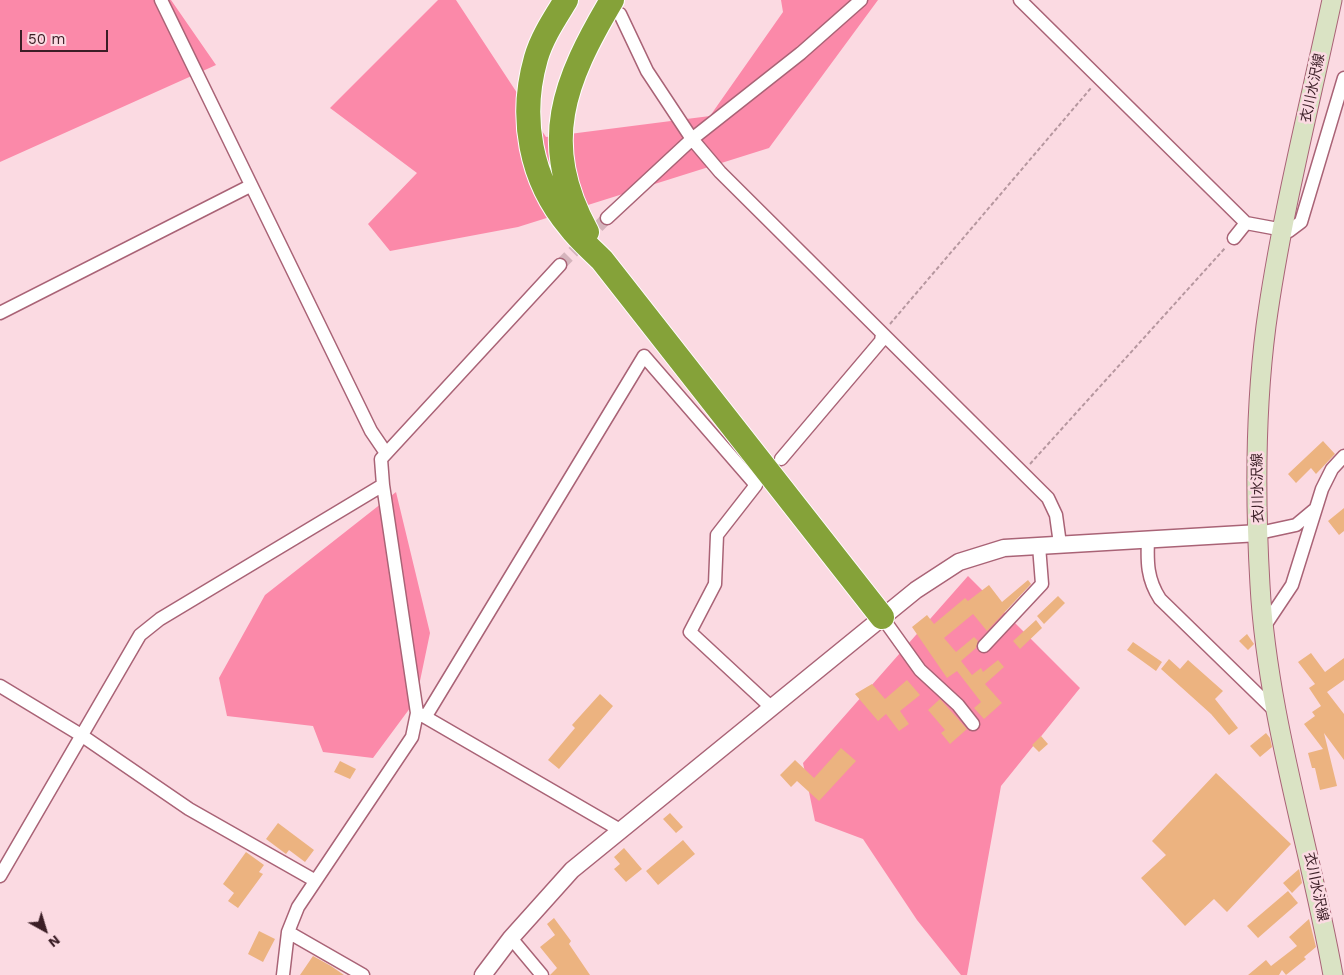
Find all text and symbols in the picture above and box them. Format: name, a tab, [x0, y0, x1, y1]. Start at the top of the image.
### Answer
scale bar	[22, 20, 110, 52]
text: 50 m	[28, 30, 65, 48]
street label: 衣川水沢線	[1298, 52, 1328, 124]
street label: 衣川水沢線	[1249, 453, 1267, 523]
street label: 衣川水沢線	[1301, 851, 1331, 923]
north arrow	[20, 905, 70, 955]
text: N	[45, 932, 64, 951]

